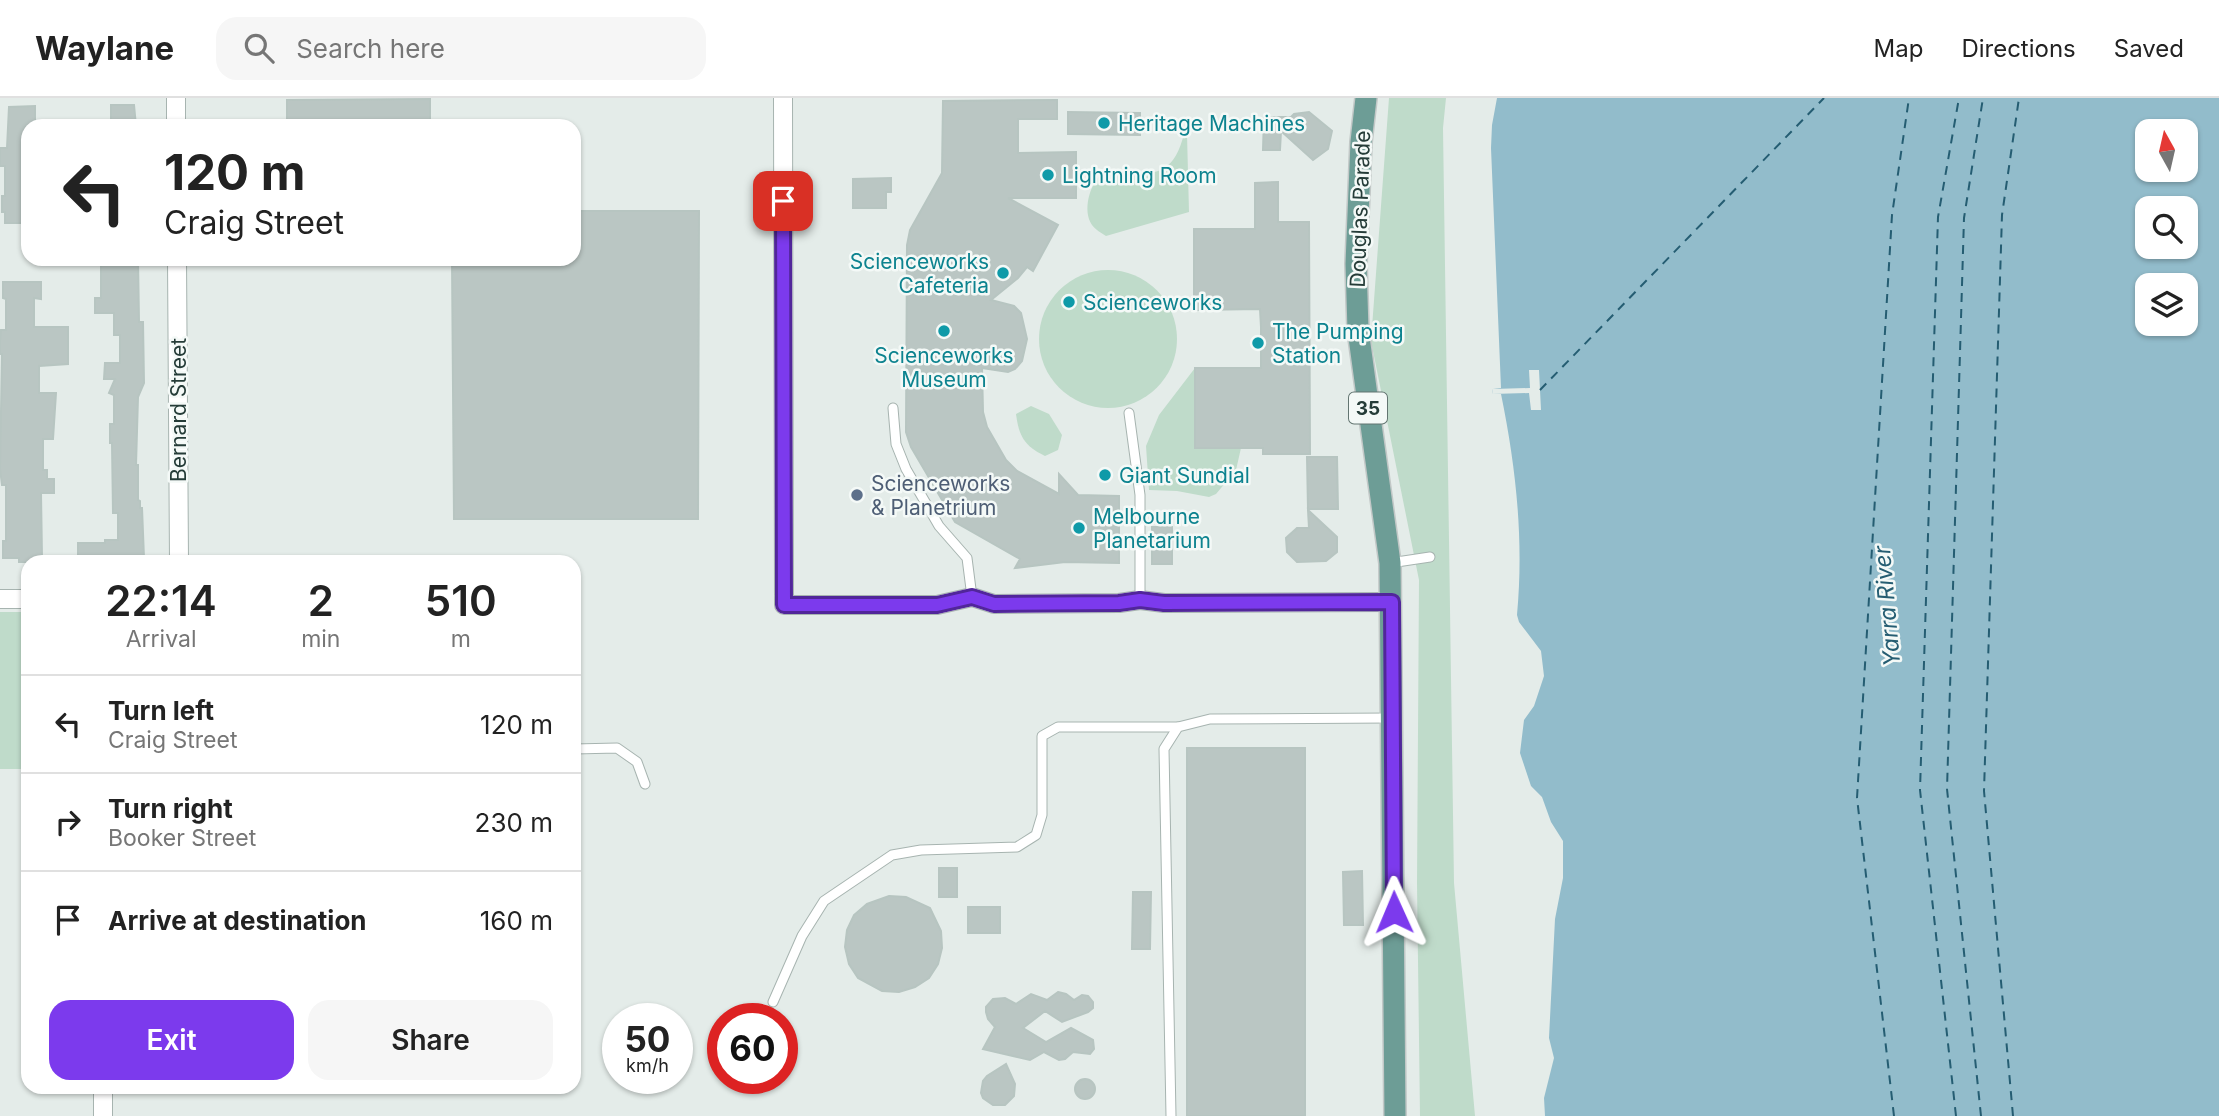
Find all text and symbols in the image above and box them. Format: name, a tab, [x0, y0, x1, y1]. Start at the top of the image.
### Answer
search box	[216, 17, 706, 80]
text: Waylane	[35, 28, 174, 68]
icon: search	[240, 29, 278, 67]
text: Search here	[296, 33, 445, 64]
text: Map	[1874, 34, 1923, 63]
text: Directions	[1961, 34, 2076, 63]
text: Saved	[2114, 34, 2184, 63]
place label: Heritage Machines	[1118, 111, 1305, 136]
marker: Heritage Machines	[1096, 115, 1112, 131]
north arrow	[2135, 119, 2198, 182]
map controls	[2135, 119, 2198, 336]
street label: Douglas Parade	[1345, 130, 1375, 288]
text: 120 m	[164, 143, 305, 202]
icon: left	[49, 147, 140, 238]
place label: Lightning Room	[1062, 163, 1217, 188]
marker: Lightning Room	[1040, 167, 1056, 183]
pin	[753, 171, 813, 231]
icon: arrive	[764, 182, 802, 220]
button: search	[2135, 196, 2198, 259]
text: Craig Street	[164, 203, 344, 242]
place label: Scienceworks Cafeteria	[850, 249, 989, 298]
marker: Scienceworks Cafeteria	[995, 265, 1011, 281]
button: layers	[2135, 273, 2198, 336]
place label: Scienceworks	[1083, 290, 1222, 315]
marker: Scienceworks	[1061, 294, 1077, 310]
place label: The Pumping Station	[1272, 319, 1404, 368]
marker: Scienceworks Museum	[936, 323, 952, 339]
marker: The Pumping Station	[1250, 335, 1266, 351]
street label: Bernard Street	[166, 338, 191, 482]
place label: Scienceworks Museum	[874, 343, 1014, 392]
road number: 35	[1349, 392, 1387, 424]
place label: Giant Sundial	[1119, 463, 1250, 488]
marker: Giant Sundial	[1097, 467, 1113, 483]
place label: Scienceworks & Planetrium	[871, 471, 1010, 520]
marker: Scienceworks & Planetrium	[849, 487, 865, 503]
place label: Melbourne Planetarium	[1093, 504, 1211, 553]
marker: Melbourne Planetarium	[1071, 520, 1087, 536]
water label: Yarra River	[1868, 543, 1906, 667]
text: 22:14	[105, 575, 217, 626]
text: 2	[308, 575, 334, 626]
text: 510	[425, 575, 497, 626]
text: Arrival	[126, 625, 196, 653]
text: min	[301, 625, 340, 653]
text: m	[451, 625, 471, 653]
text: Turn left	[108, 695, 214, 726]
icon: left	[49, 705, 87, 743]
text: 120 m	[480, 709, 553, 740]
text: Craig Street	[108, 726, 237, 754]
text: Turn right	[108, 793, 233, 824]
icon: right	[49, 803, 87, 841]
text: 230 m	[475, 807, 553, 838]
text: Booker Street	[108, 824, 256, 852]
position arrow	[1357, 875, 1431, 949]
icon: arrive	[49, 901, 87, 939]
text: Arrive at destination	[108, 905, 367, 936]
text: 160 m	[480, 905, 553, 936]
button: Exit	[49, 1000, 294, 1080]
button: Share	[308, 1000, 553, 1080]
speed limit sign: 60	[707, 1003, 798, 1094]
text: 50	[625, 1018, 670, 1060]
text: km/h	[626, 1055, 669, 1076]

